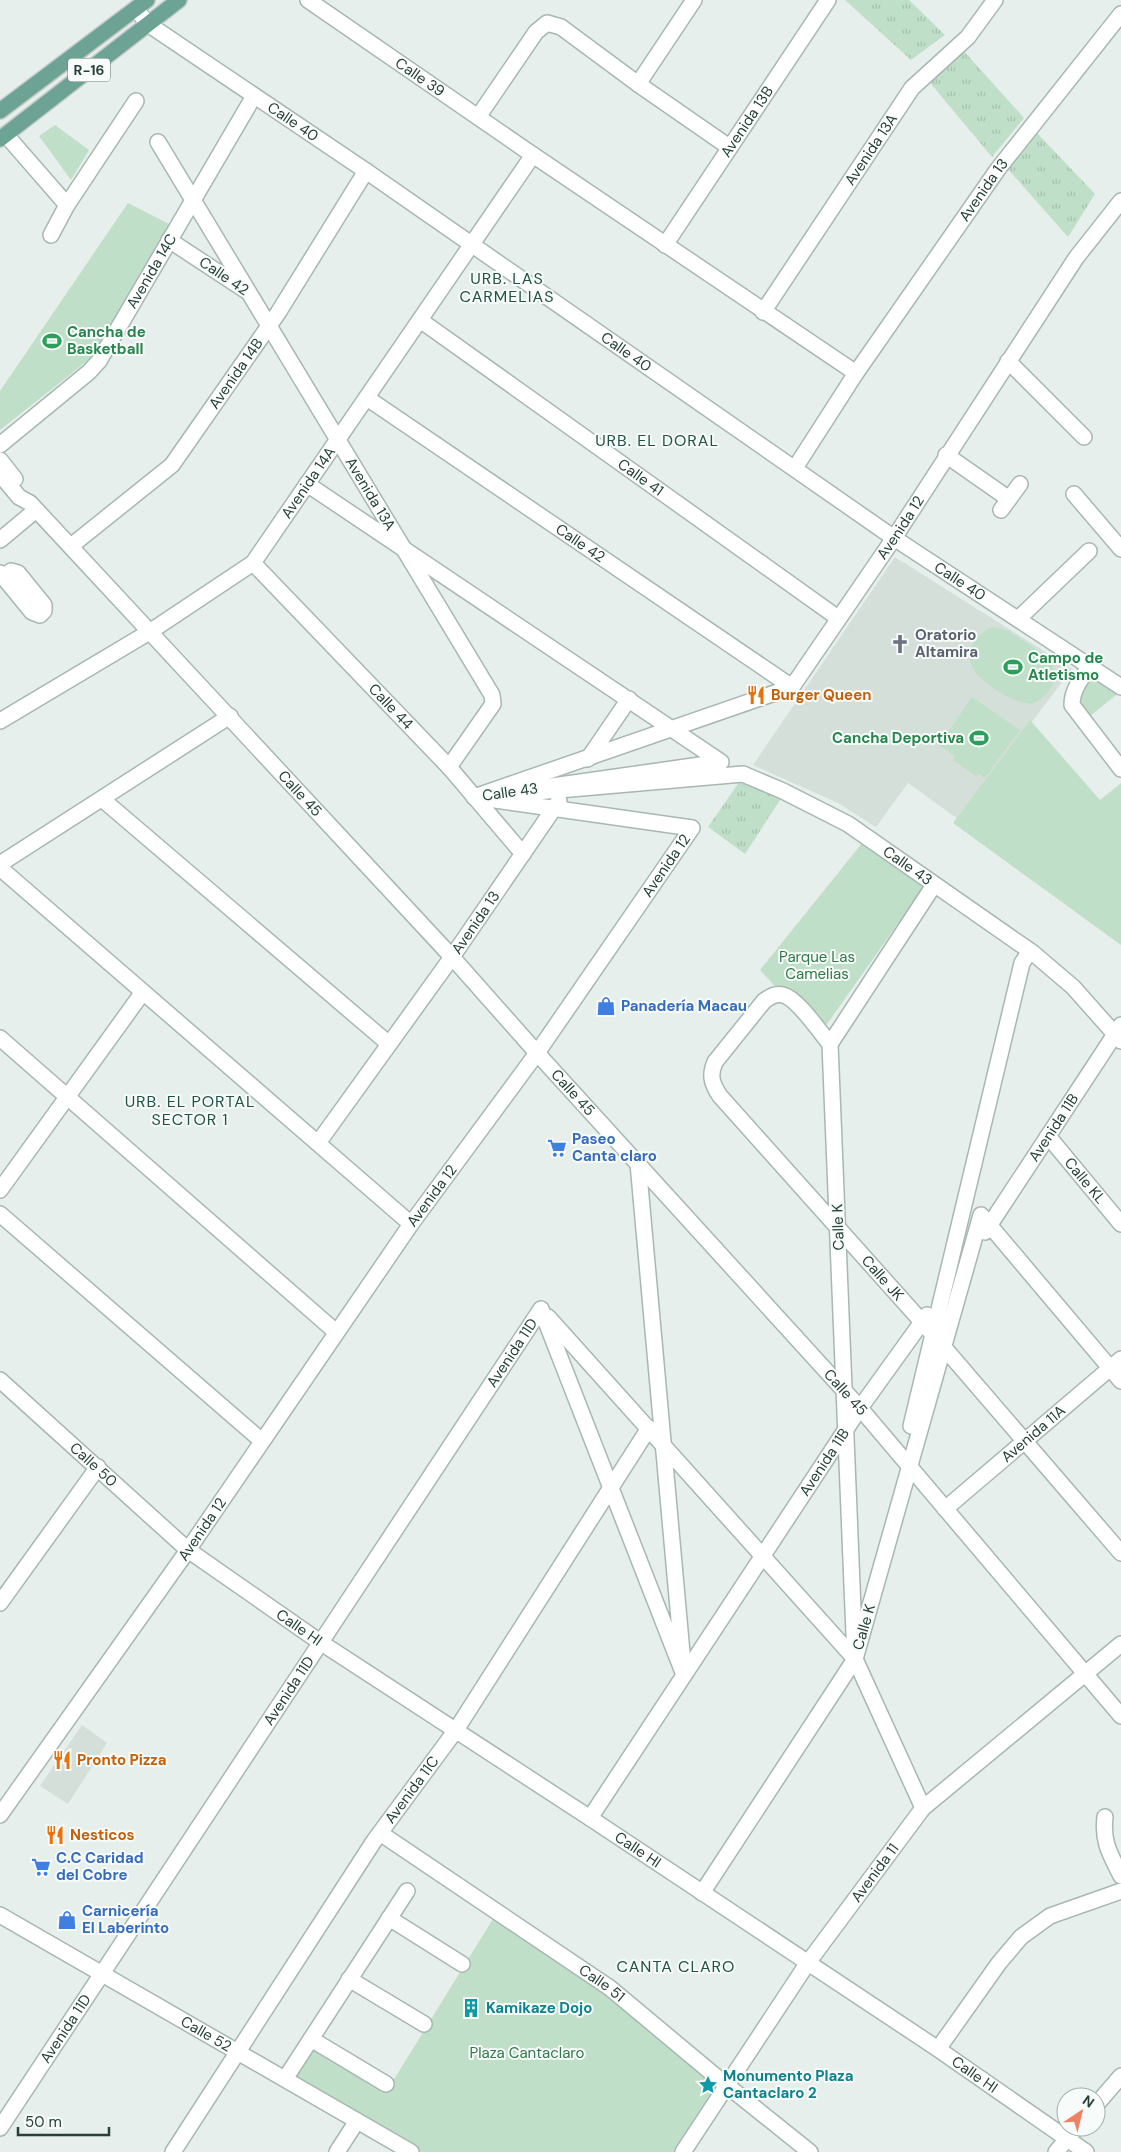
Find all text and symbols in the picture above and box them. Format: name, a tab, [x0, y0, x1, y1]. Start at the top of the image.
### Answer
street label: Calle 39	[391, 53, 449, 101]
road number: R-16	[68, 58, 110, 82]
street label: Avenida 13B	[716, 82, 778, 161]
street label: Calle 40	[263, 97, 322, 146]
street label: Avenida 13A	[840, 110, 902, 189]
street label: Avenida 13	[955, 154, 1013, 225]
street label: Avenida 14C	[122, 230, 181, 312]
street label: Calle 42	[195, 252, 253, 300]
district label: URB. LAS CARMELIAS	[460, 268, 554, 307]
place label: Cancha de Basketball	[67, 322, 146, 359]
street label: Calle 40	[597, 327, 656, 376]
sports icon: Cancha de Basketball	[41, 330, 63, 352]
street label: Avenida 14B	[204, 334, 267, 413]
district label: URB. EL DORAL	[595, 430, 719, 451]
street label: Avenida 14A	[277, 443, 340, 522]
street label: Avenida 13A	[341, 454, 400, 534]
street label: Calle 41	[614, 454, 668, 501]
street label: Avenida 12	[872, 492, 929, 563]
street label: Calle 42	[552, 519, 609, 567]
street label: Calle 40	[930, 557, 989, 605]
place label: Oratorio Altamira	[915, 625, 978, 662]
church icon: Oratorio Altamira	[889, 633, 911, 655]
place label: Campo de Atletismo	[1028, 648, 1103, 685]
sports icon: Campo de Atletismo	[1002, 656, 1024, 678]
street label: Calle 44	[364, 679, 418, 734]
restaurant icon: Burger Queen	[745, 684, 767, 706]
place label: Burger Queen	[771, 685, 871, 705]
sports icon: Cancha Deportiva	[968, 727, 990, 749]
place label: Cancha Deportiva	[832, 728, 964, 748]
street label: Calle 45	[273, 766, 327, 821]
street label: Calle 43	[481, 778, 539, 806]
street label: Avenida 12	[637, 830, 695, 901]
street label: Calle 43	[879, 841, 936, 890]
street label: Avenida 13	[447, 887, 504, 958]
park label: Parque Las Camelias	[779, 947, 855, 984]
shop icon: Panadería Macau	[595, 995, 617, 1017]
place label: Panadería Macau	[621, 996, 747, 1016]
street label: Calle 45	[547, 1065, 599, 1120]
street label: Avenida 11B	[1024, 1090, 1083, 1165]
district label: URB. EL PORTAL SECTOR 1	[125, 1091, 255, 1130]
place label: Paseo Canta claro	[572, 1129, 657, 1166]
supermarket icon: Paseo Canta claro	[546, 1137, 568, 1159]
street label: Calle KL	[1060, 1153, 1110, 1208]
street label: Avenida 12	[402, 1161, 461, 1231]
street label: Calle K	[827, 1203, 849, 1251]
street label: Calle JK	[857, 1251, 908, 1305]
street label: Avenida 11D	[482, 1314, 542, 1391]
street label: Calle 45	[819, 1365, 872, 1420]
street label: Avenida 11A	[997, 1401, 1070, 1467]
street label: Avenida 11B	[795, 1424, 854, 1500]
street label: Calle 50	[65, 1438, 122, 1491]
street label: Avenida 12	[173, 1494, 231, 1565]
street label: Calle K	[848, 1601, 880, 1652]
street label: Calle HI	[272, 1604, 326, 1651]
street label: Avenida 11D	[259, 1652, 319, 1729]
restaurant icon: Pronto Pizza	[51, 1749, 73, 1771]
place label: Pronto Pizza	[77, 1750, 166, 1770]
street label: Avenida 11C	[380, 1752, 444, 1828]
restaurant icon: Nesticos	[44, 1824, 66, 1846]
place label: Nesticos	[70, 1825, 135, 1845]
street label: Calle HI	[611, 1827, 665, 1872]
street label: Avenida 11	[846, 1839, 903, 1906]
place label: C.C Caridad del Cobre	[56, 1848, 144, 1885]
supermarket icon: C.C Caridad del Cobre	[30, 1856, 52, 1878]
place label: Carnicería El Laberinto	[82, 1901, 169, 1938]
shop icon: Carnicería El Laberinto	[56, 1909, 78, 1931]
district label: CANTA CLARO	[617, 1956, 735, 1977]
street label: Calle 51	[575, 1960, 629, 2006]
street label: Avenida 11D	[36, 1990, 96, 2067]
building icon: Kamikaze Dojo	[460, 1997, 482, 2019]
place label: Kamikaze Dojo	[486, 1998, 592, 2018]
street label: Calle 52	[177, 2011, 235, 2056]
park label: Plaza Cantaclaro	[469, 2043, 585, 2063]
street label: Calle HI	[948, 2051, 1002, 2098]
place label: Monumento Plaza Cantaclaro 2	[723, 2066, 853, 2103]
place icon: Monumento Plaza Cantaclaro 2	[697, 2074, 719, 2096]
north arrow	[1056, 2087, 1106, 2137]
text: N	[1079, 2091, 1098, 2112]
scale bar	[18, 2104, 109, 2136]
text: 50 m	[25, 2112, 62, 2132]

